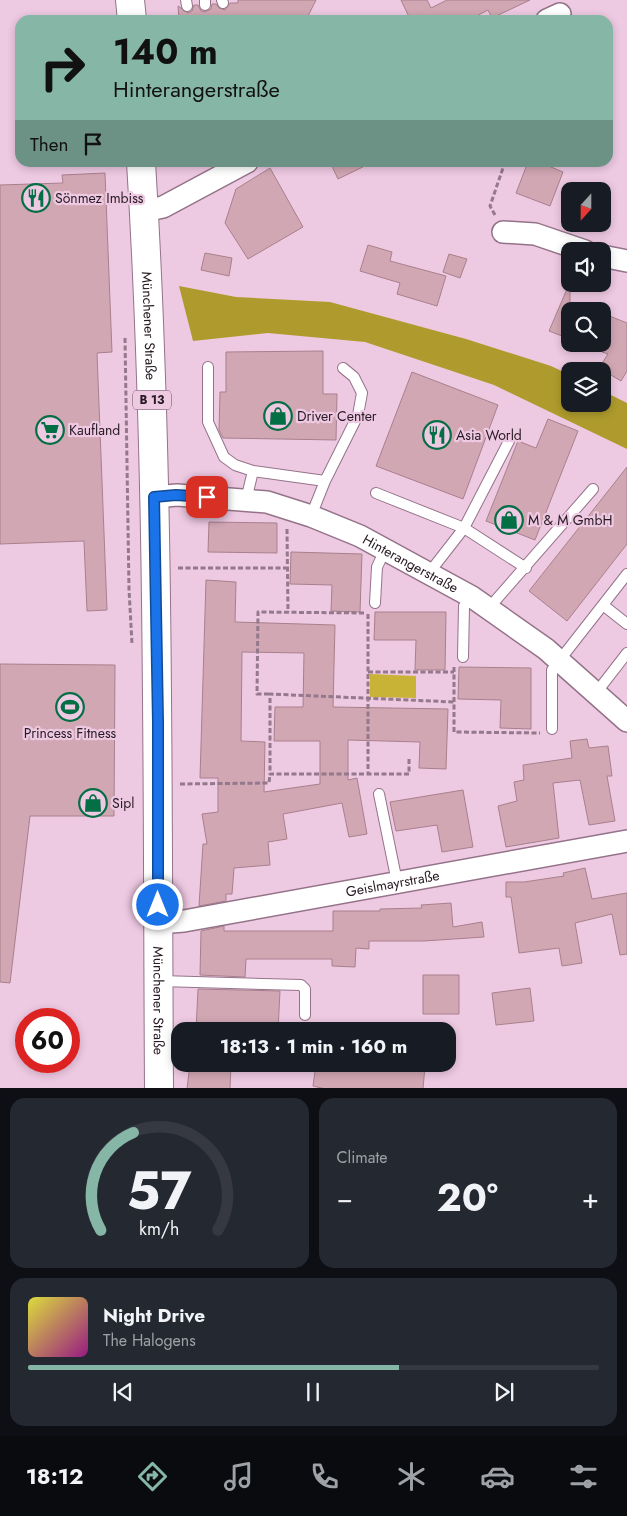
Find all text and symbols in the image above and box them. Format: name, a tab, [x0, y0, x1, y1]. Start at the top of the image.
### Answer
text: 140 m	[113, 27, 218, 77]
icon: right	[30, 35, 95, 100]
text: Hinterangerstraße	[113, 73, 280, 105]
icon: arrive	[79, 130, 107, 158]
text: Then	[30, 131, 69, 158]
north arrow	[561, 182, 611, 232]
map controls	[561, 182, 611, 412]
restaurant icon: Sönmez Imbiss	[21, 183, 51, 213]
place label: Sönmez Imbiss	[55, 188, 144, 208]
button: sound	[561, 242, 611, 292]
street label: Münchener Straße	[137, 271, 161, 380]
button: search	[561, 302, 611, 352]
button: layers	[561, 362, 611, 412]
road number: B 13	[133, 390, 171, 410]
shop icon: Driver Center	[263, 401, 293, 431]
place label: Driver Center	[297, 406, 377, 426]
supermarket icon: Kaufland	[35, 415, 65, 445]
place label: Kaufland	[69, 420, 120, 440]
restaurant icon: Asia World	[422, 420, 452, 450]
place label: Asia World	[456, 425, 522, 445]
pin	[186, 476, 228, 518]
icon: arrive	[193, 483, 221, 511]
shop icon: M & M GmbH	[494, 505, 524, 535]
place label: M & M GmbH	[528, 510, 613, 530]
street label: Hinterangerstraße	[359, 529, 462, 598]
sports icon: Princess Fitness	[55, 692, 85, 722]
place label: Princess Fitness	[24, 723, 117, 743]
shop icon: Sipl	[78, 788, 108, 818]
place label: Sipl	[112, 793, 135, 813]
street label: Geislmayrstraße	[344, 865, 441, 902]
position arrow	[131, 878, 183, 930]
street label: Münchener Straße	[148, 946, 169, 1055]
speed limit sign: 60	[15, 1008, 80, 1073]
text: 18:13 · 1 min · 160 m	[220, 1033, 407, 1060]
text: Climate	[337, 1146, 388, 1169]
text: 57	[127, 1153, 192, 1229]
text: 20°	[437, 1170, 498, 1225]
text: −	[337, 1178, 353, 1219]
text: +	[582, 1178, 599, 1219]
text: km/h	[139, 1216, 179, 1242]
text: Night Drive	[103, 1302, 205, 1329]
text: The Halogens	[103, 1329, 196, 1352]
icon: previous	[109, 1378, 137, 1406]
icon: pause	[299, 1378, 327, 1406]
icon: next	[490, 1378, 518, 1406]
icon: directions	[135, 1459, 170, 1494]
icon: music	[221, 1459, 256, 1494]
icon: phone	[307, 1459, 342, 1494]
icon: climate	[394, 1459, 429, 1494]
icon: car	[480, 1459, 515, 1494]
icon: filters	[566, 1459, 601, 1494]
text: 18:12	[26, 1460, 83, 1492]

